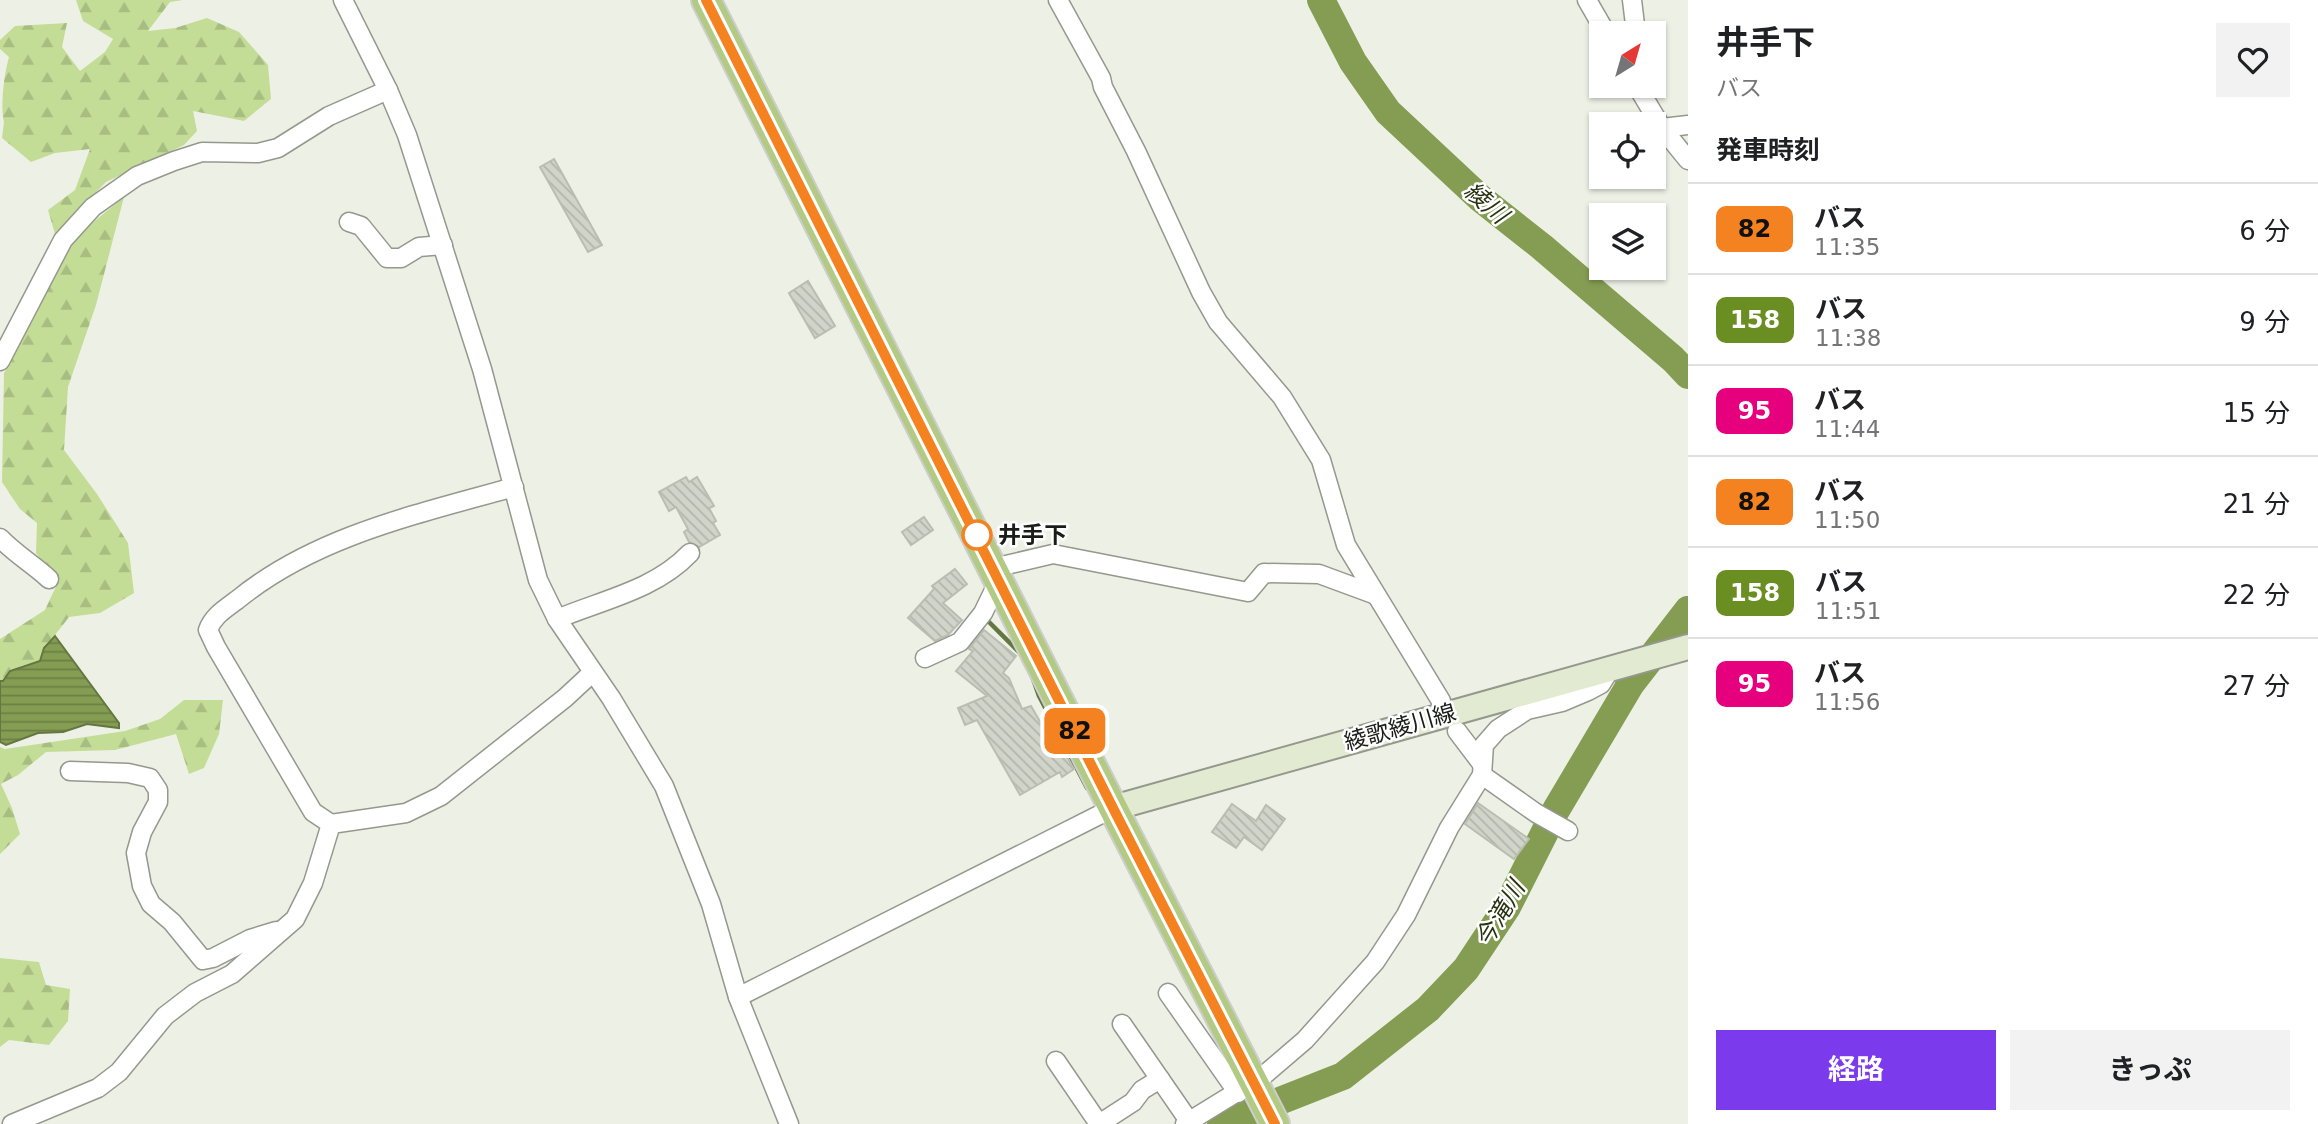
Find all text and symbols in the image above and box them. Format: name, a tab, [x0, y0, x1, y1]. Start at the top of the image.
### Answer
north arrow	[1589, 21, 1666, 98]
map controls	[1589, 21, 1666, 280]
text: 井手下	[1716, 23, 1815, 62]
button: heart	[2216, 23, 2290, 97]
text: バス	[1716, 75, 1762, 101]
button: locate	[1589, 112, 1666, 189]
text: 発車時刻	[1716, 135, 1820, 165]
water label: 綾川	[1459, 177, 1516, 231]
button: layers	[1589, 203, 1666, 280]
text: バス	[1814, 203, 1866, 233]
text: 82	[1738, 215, 1771, 243]
text: 6 分	[2239, 216, 2290, 246]
text: 11:35	[1814, 234, 1880, 260]
text: バス	[1815, 294, 1867, 324]
text: 158	[1730, 306, 1780, 334]
text: 9 分	[2239, 307, 2290, 337]
text: 11:38	[1815, 325, 1881, 351]
text: バス	[1814, 385, 1866, 415]
text: 95	[1738, 397, 1771, 425]
text: 15 分	[2223, 398, 2290, 428]
text: 11:44	[1814, 416, 1880, 442]
text: バス	[1814, 476, 1866, 506]
text: 82	[1738, 488, 1771, 516]
text: 21 分	[2223, 489, 2290, 519]
text: 11:50	[1814, 507, 1880, 533]
marker: 井手下	[962, 520, 992, 550]
place label: 井手下	[998, 522, 1067, 548]
text: バス	[1815, 567, 1867, 597]
text: 158	[1730, 579, 1780, 607]
text: 22 分	[2223, 580, 2290, 610]
text: 11:51	[1815, 598, 1881, 624]
text: バス	[1814, 658, 1866, 688]
text: 95	[1738, 670, 1771, 698]
text: 27 分	[2223, 671, 2290, 701]
text: 11:56	[1814, 689, 1880, 715]
street label: 綾歌綾川線	[1341, 699, 1459, 755]
line badge: 82	[1044, 708, 1106, 754]
text: 82	[1058, 717, 1092, 745]
water label: 今滝川	[1469, 873, 1532, 952]
button: 経路	[1716, 1030, 1996, 1110]
button: きっぷ	[2010, 1030, 2290, 1110]

